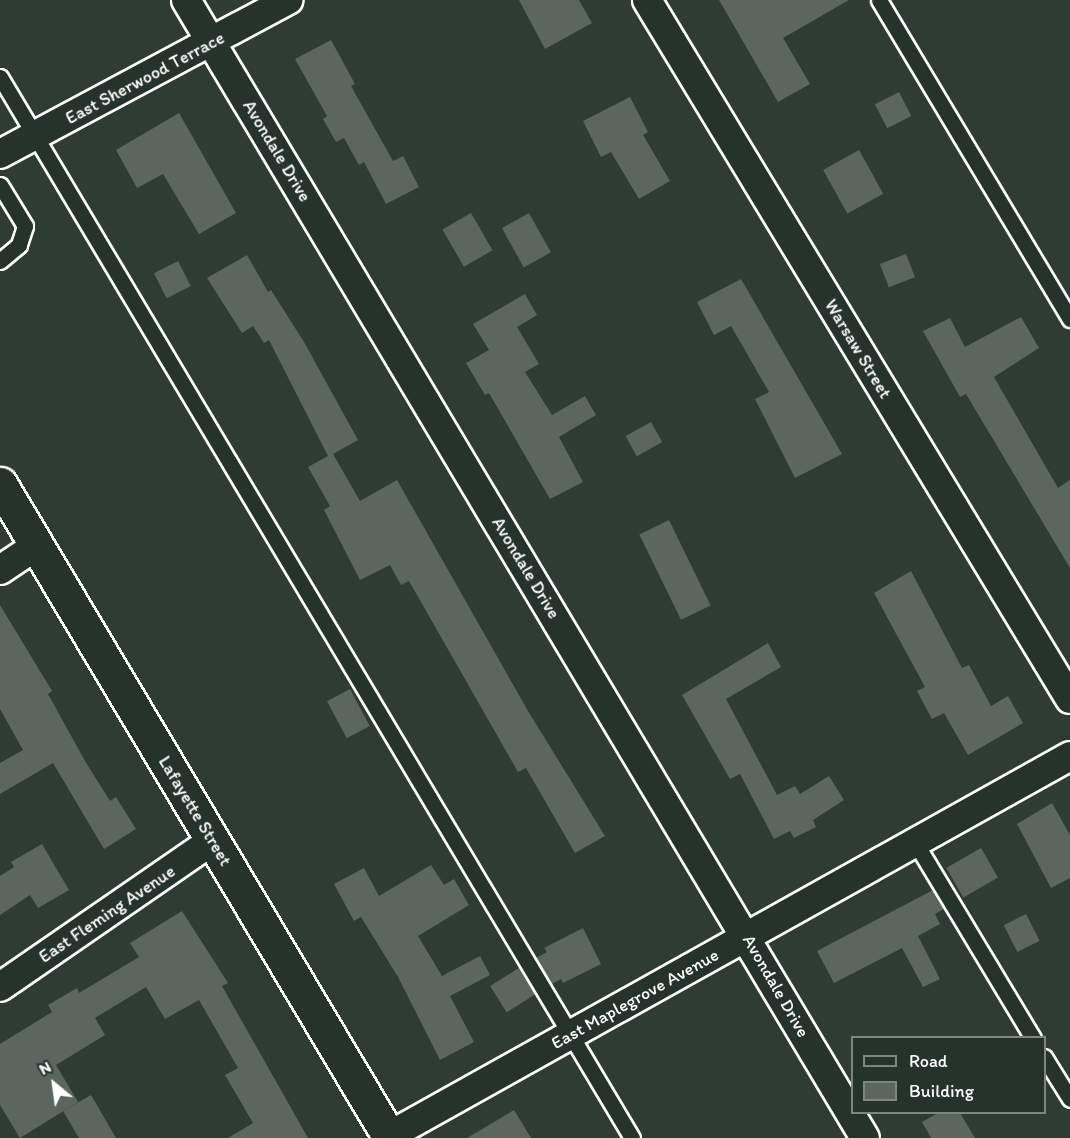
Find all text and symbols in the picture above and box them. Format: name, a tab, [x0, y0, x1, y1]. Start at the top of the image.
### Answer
street label: East Sherwood Terrace	[63, 27, 227, 129]
street label: Avondale Drive	[238, 96, 316, 206]
street label: Warsaw Street	[820, 295, 896, 403]
street label: Avondale Drive	[487, 513, 565, 623]
street label: Lafayette Street	[154, 752, 236, 870]
street label: East Fleming Avenue	[35, 860, 179, 968]
street label: Avondale Drive	[738, 931, 814, 1041]
street label: East Maplegrove Avenue	[548, 944, 722, 1054]
legend	[851, 1036, 1046, 1114]
text: Road	[909, 1050, 948, 1072]
north arrow	[24, 1054, 84, 1114]
text: N	[36, 1057, 54, 1079]
text: Building	[909, 1080, 974, 1102]

